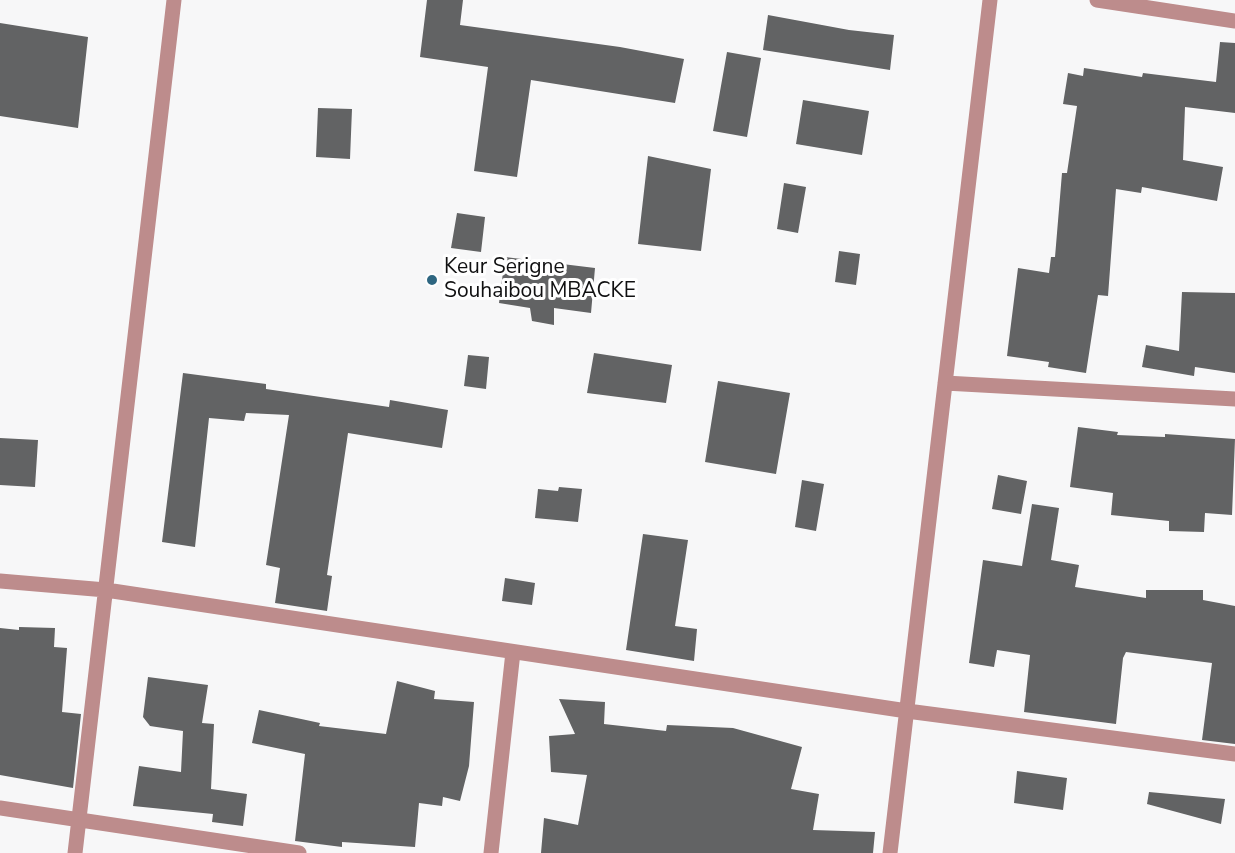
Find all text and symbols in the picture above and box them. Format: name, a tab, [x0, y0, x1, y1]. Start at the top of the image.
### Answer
place label: Keur Serigne Souhaibou MBACKE	[444, 255, 636, 305]
marker: Keur Serigne Souhaibou MBACKE	[425, 273, 439, 287]

